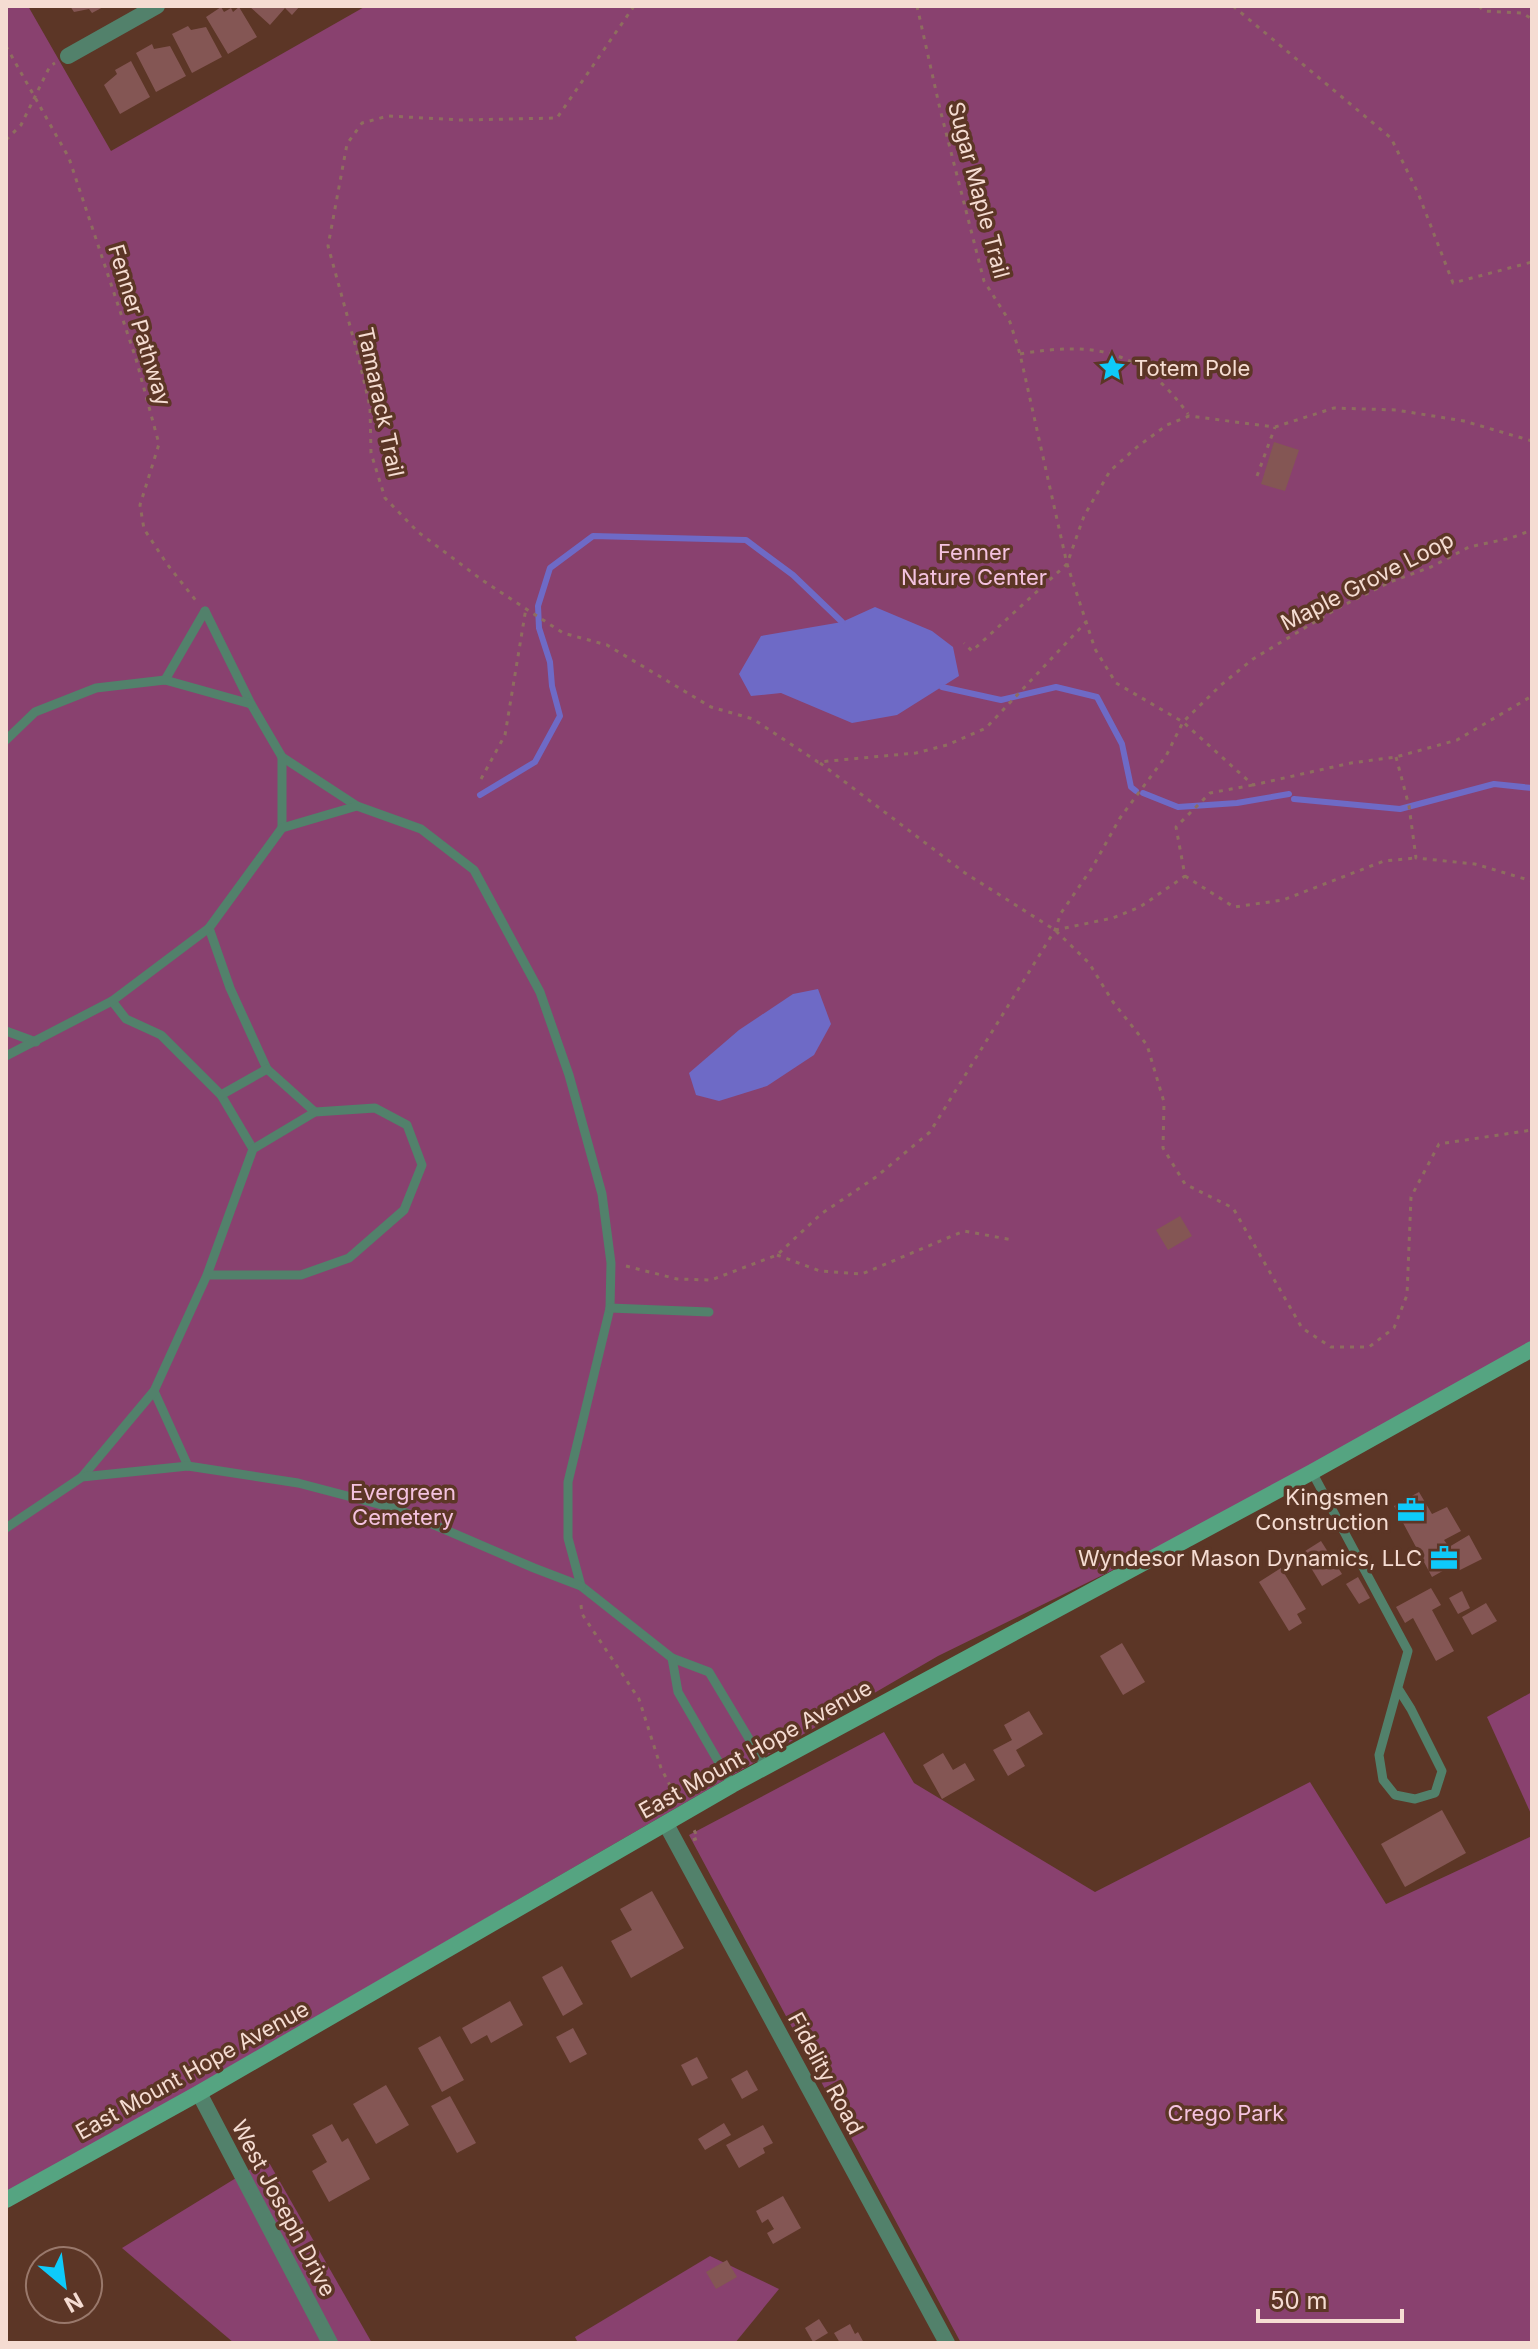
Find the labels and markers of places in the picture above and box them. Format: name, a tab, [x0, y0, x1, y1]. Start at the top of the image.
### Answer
place icon: Totem Pole	[1097, 353, 1127, 383]
place label: Totem Pole	[1134, 355, 1250, 381]
place label: Kingsmen Construction	[1255, 1484, 1389, 1535]
office icon: Kingsmen Construction	[1396, 1495, 1426, 1525]
office icon: Wyndesor Mason Dynamics, LLC	[1429, 1543, 1459, 1573]
place label: Wyndesor Mason Dynamics, LLC	[1078, 1545, 1422, 1571]

